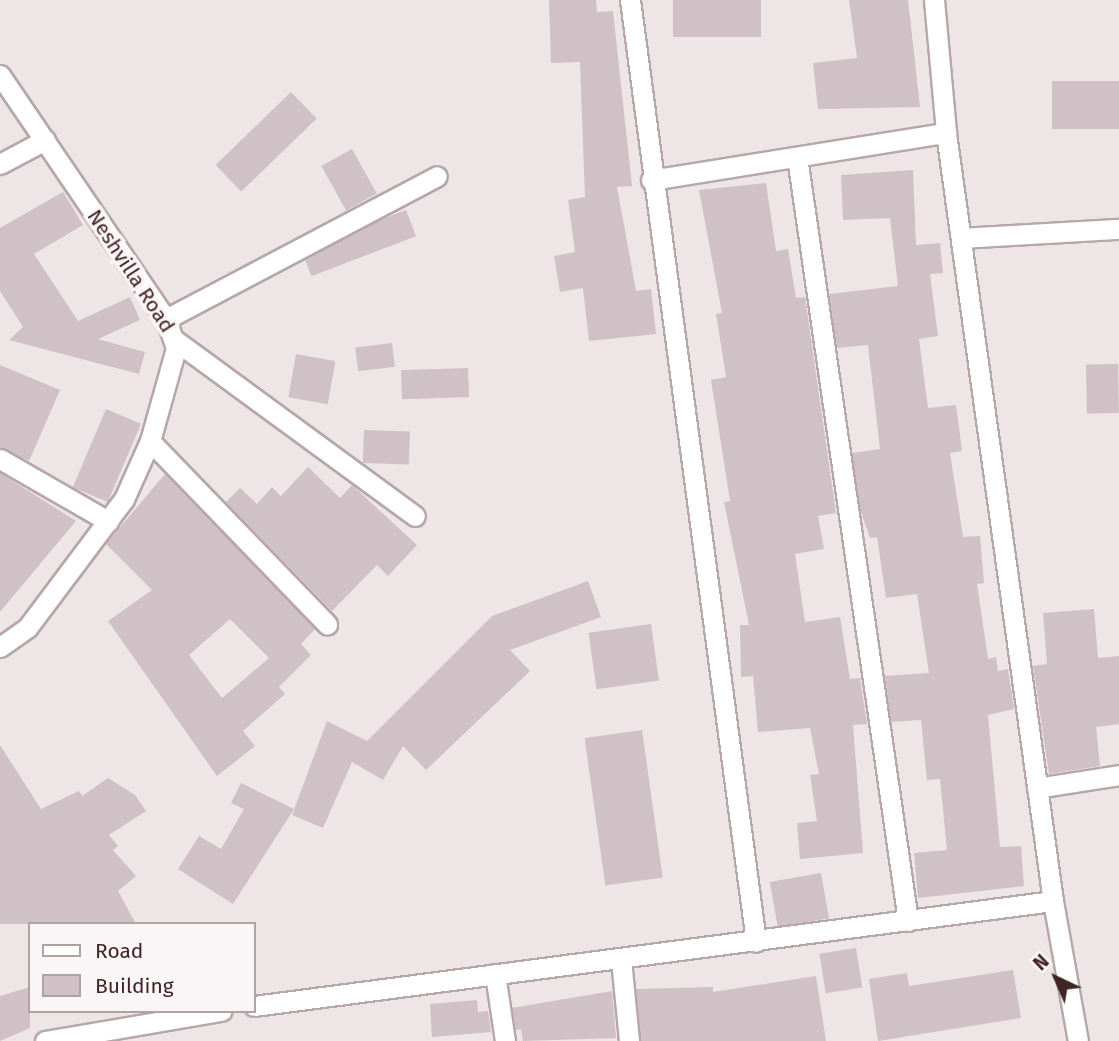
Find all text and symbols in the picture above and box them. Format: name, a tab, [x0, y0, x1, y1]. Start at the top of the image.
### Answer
street label: Neshvilla Road	[82, 205, 180, 337]
legend	[28, 922, 256, 1013]
text: Road	[95, 938, 143, 964]
north arrow	[1021, 943, 1091, 1013]
text: N	[1029, 950, 1054, 975]
text: Building	[95, 973, 174, 999]

